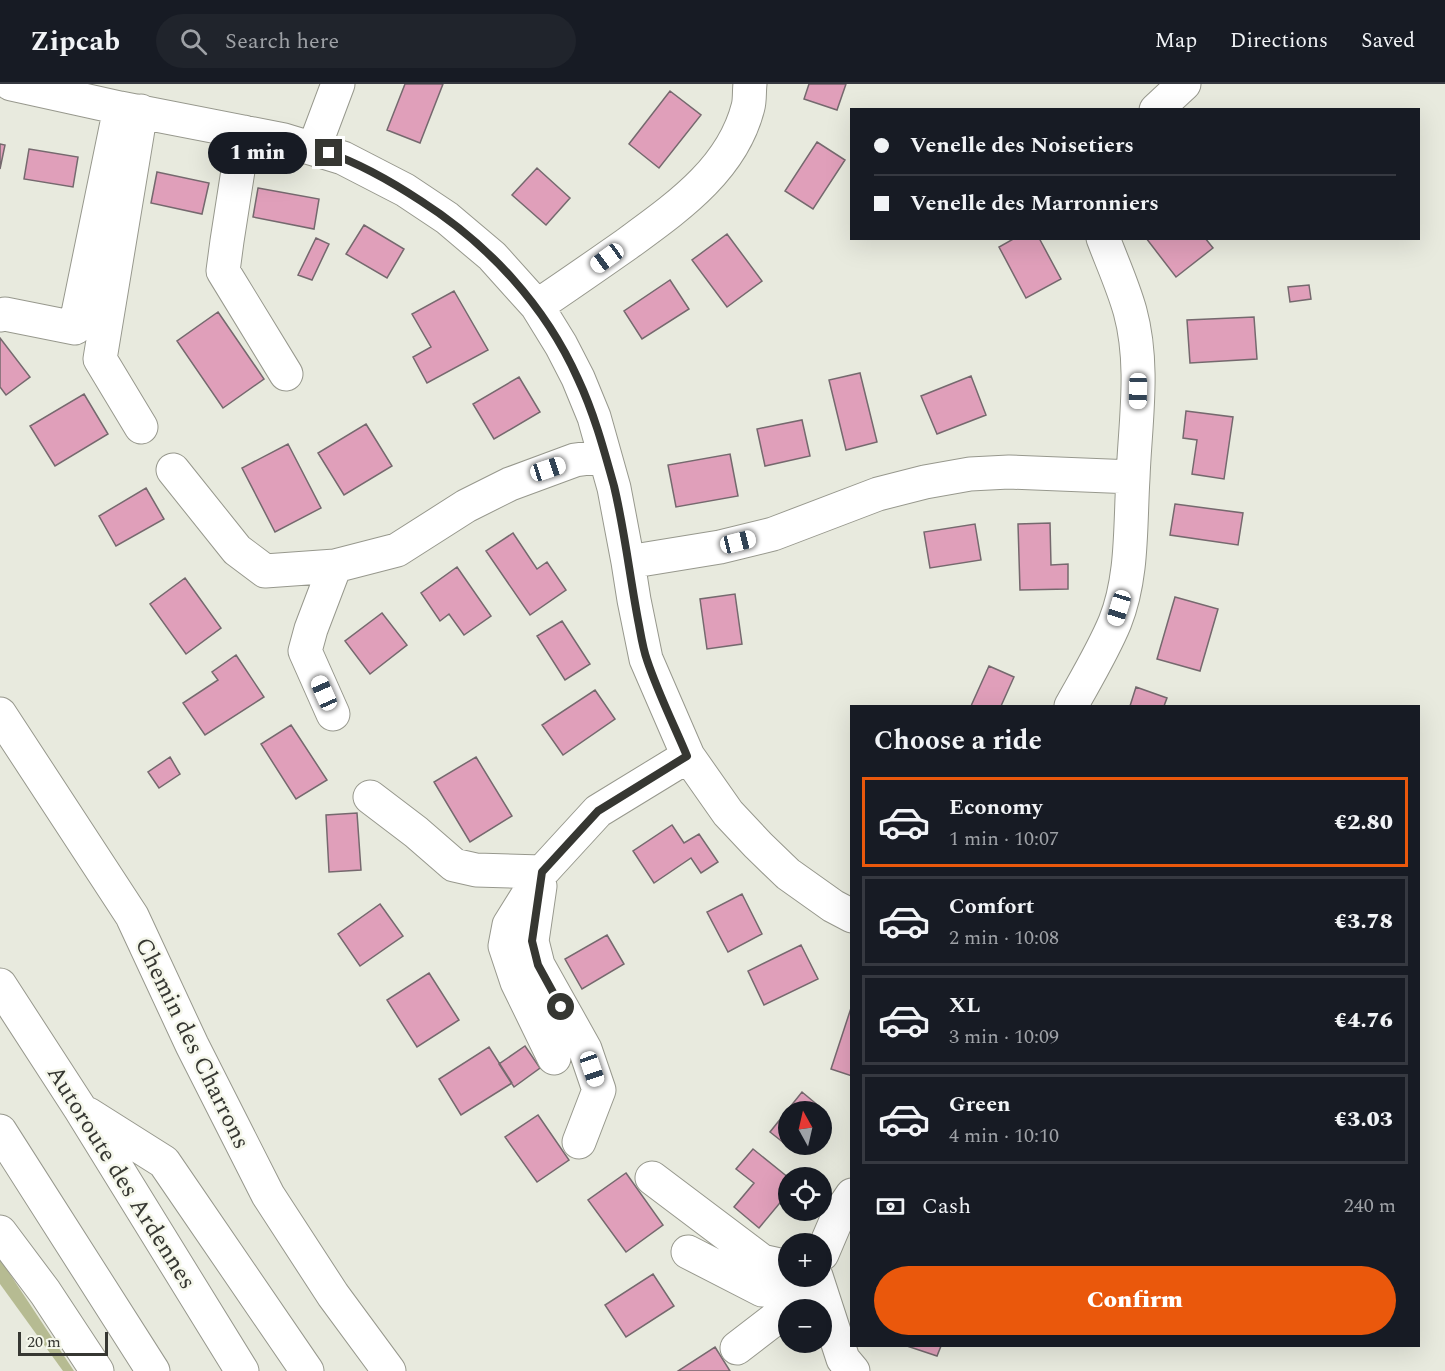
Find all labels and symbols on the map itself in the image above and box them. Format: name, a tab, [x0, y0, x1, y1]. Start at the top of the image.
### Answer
callout: 1 min	[209, 132, 308, 174]
route end	[315, 139, 342, 166]
car	[587, 240, 627, 276]
car	[1129, 373, 1147, 409]
car	[528, 455, 568, 483]
car	[718, 529, 758, 555]
car	[1105, 588, 1133, 628]
car	[308, 673, 340, 713]
street label: Chemin des Charrons	[125, 931, 259, 1155]
route start	[547, 993, 574, 1020]
car	[578, 1049, 606, 1089]
street label: Autoroute des Ardennes	[37, 1058, 205, 1297]
north arrow	[778, 1101, 832, 1155]
scale bar	[18, 1329, 108, 1356]

